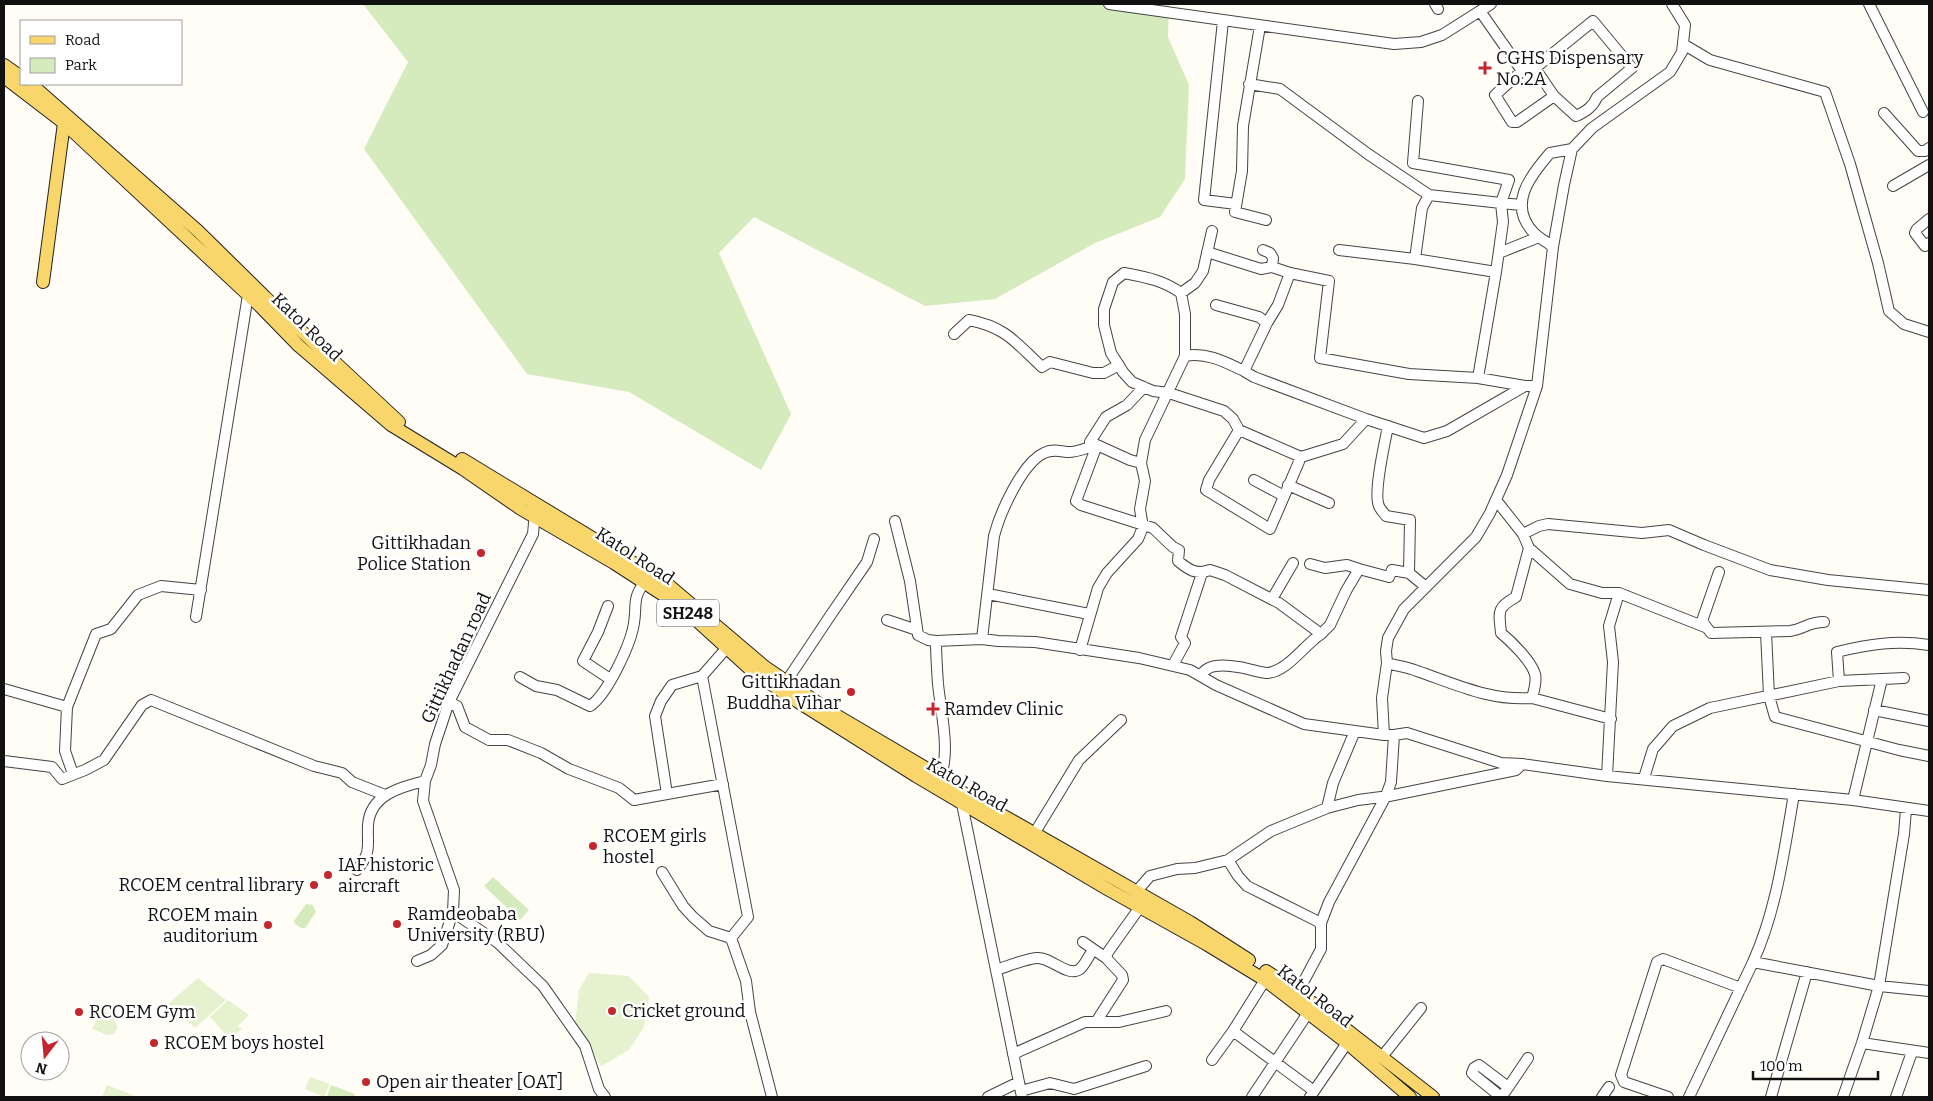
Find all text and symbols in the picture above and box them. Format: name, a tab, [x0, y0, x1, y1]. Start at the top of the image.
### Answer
legend	[20, 20, 182, 85]
text: Road	[65, 31, 100, 49]
place label: CGHS Dispensary No.2A	[1496, 47, 1644, 90]
text: Park	[65, 56, 97, 74]
marker: CGHS Dispensary No.2A	[1478, 61, 1492, 75]
street label: Katol Road	[267, 288, 347, 366]
street label: Katol Road	[591, 522, 679, 590]
place label: Gittikhadan Police Station	[357, 532, 472, 575]
marker: Gittikhadan Police Station	[475, 547, 487, 559]
street label: Gittikhadan road	[416, 589, 496, 727]
road number: SH248	[657, 600, 719, 626]
place label: Gittikhadan Buddha Vihar	[727, 671, 842, 714]
marker: Gittikhadan Buddha Vihar	[845, 686, 857, 698]
place label: Ramdev Clinic	[944, 698, 1063, 720]
marker: Ramdev Clinic	[926, 702, 940, 716]
street label: Katol Road	[923, 753, 1012, 817]
place label: RCOEM girls hostel	[603, 825, 707, 868]
marker: RCOEM girls hostel	[587, 840, 599, 852]
place label: IAF historic aircraft	[338, 854, 434, 897]
marker: IAF historic aircraft	[322, 869, 334, 881]
place label: RCOEM central library	[118, 874, 304, 896]
marker: RCOEM central library	[308, 879, 320, 891]
place label: Ramdeobaba University (RBU)	[407, 903, 545, 946]
place label: RCOEM main auditorium	[147, 904, 259, 947]
marker: Ramdeobaba University (RBU)	[391, 918, 403, 930]
marker: RCOEM main auditorium	[262, 919, 274, 931]
street label: Katol Road	[1273, 960, 1357, 1032]
place label: Cricket ground	[622, 1000, 746, 1022]
place label: RCOEM Gym	[89, 1001, 195, 1023]
marker: Cricket ground	[606, 1005, 618, 1017]
marker: RCOEM Gym	[73, 1006, 85, 1018]
north arrow	[20, 1031, 70, 1081]
place label: RCOEM boys hostel	[164, 1032, 324, 1054]
marker: RCOEM boys hostel	[148, 1037, 160, 1049]
scale bar	[1753, 1048, 1878, 1080]
text: 100 m	[1760, 1057, 1803, 1075]
text: N	[34, 1058, 49, 1078]
place label: Open air theater [OAT]	[376, 1071, 563, 1093]
marker: Open air theater [OAT]	[360, 1076, 372, 1088]

